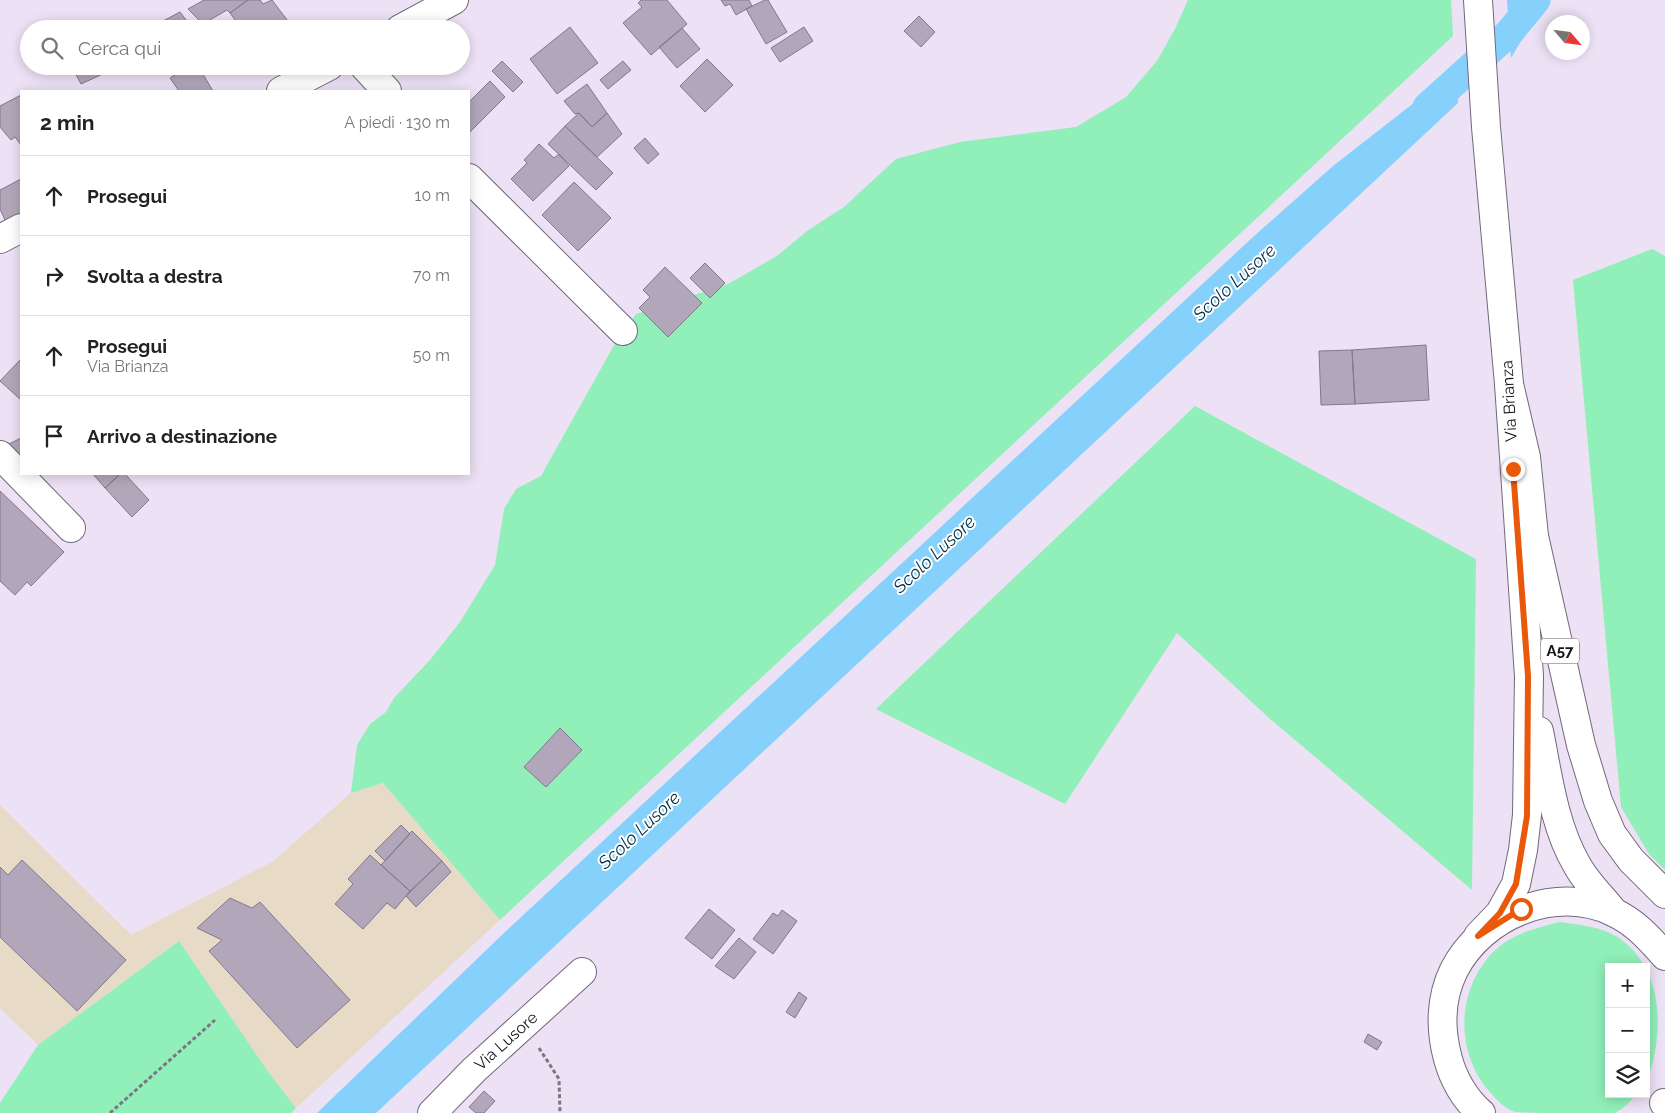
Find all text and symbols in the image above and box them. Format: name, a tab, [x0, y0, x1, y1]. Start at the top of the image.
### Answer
north arrow	[1545, 15, 1590, 60]
search box	[20, 20, 470, 75]
icon: search	[38, 34, 66, 62]
text: Cerca qui	[78, 37, 161, 59]
text: 2 min	[40, 110, 94, 135]
text: A piedi · 130 m	[344, 113, 450, 132]
icon: ahead	[40, 182, 68, 210]
text: Prosegui	[87, 185, 167, 207]
text: 10 m	[415, 186, 450, 205]
water label: Scolo Lusore	[1188, 239, 1280, 325]
icon: right	[40, 262, 68, 290]
text: Svolta a destra	[87, 265, 223, 287]
text: 70 m	[413, 266, 450, 285]
text: Prosegui	[87, 335, 167, 357]
icon: ahead	[40, 342, 68, 370]
text: 50 m	[413, 346, 450, 365]
text: Via Brianza	[87, 357, 169, 376]
street label: Via Brianza	[1497, 360, 1521, 442]
icon: arrive	[40, 422, 68, 450]
text: Arrivo a destinazione	[87, 425, 277, 447]
route end	[1502, 458, 1525, 481]
water label: Scolo Lusore	[888, 511, 979, 598]
road number: A57	[1541, 638, 1579, 664]
water label: Scolo Lusore	[593, 787, 684, 874]
route start	[1510, 898, 1533, 921]
map controls	[1605, 963, 1650, 1098]
button: +	[1605, 963, 1650, 1008]
street label: Via Lusore	[471, 1008, 541, 1074]
button: −	[1605, 1008, 1650, 1053]
button: layers	[1605, 1053, 1650, 1098]

